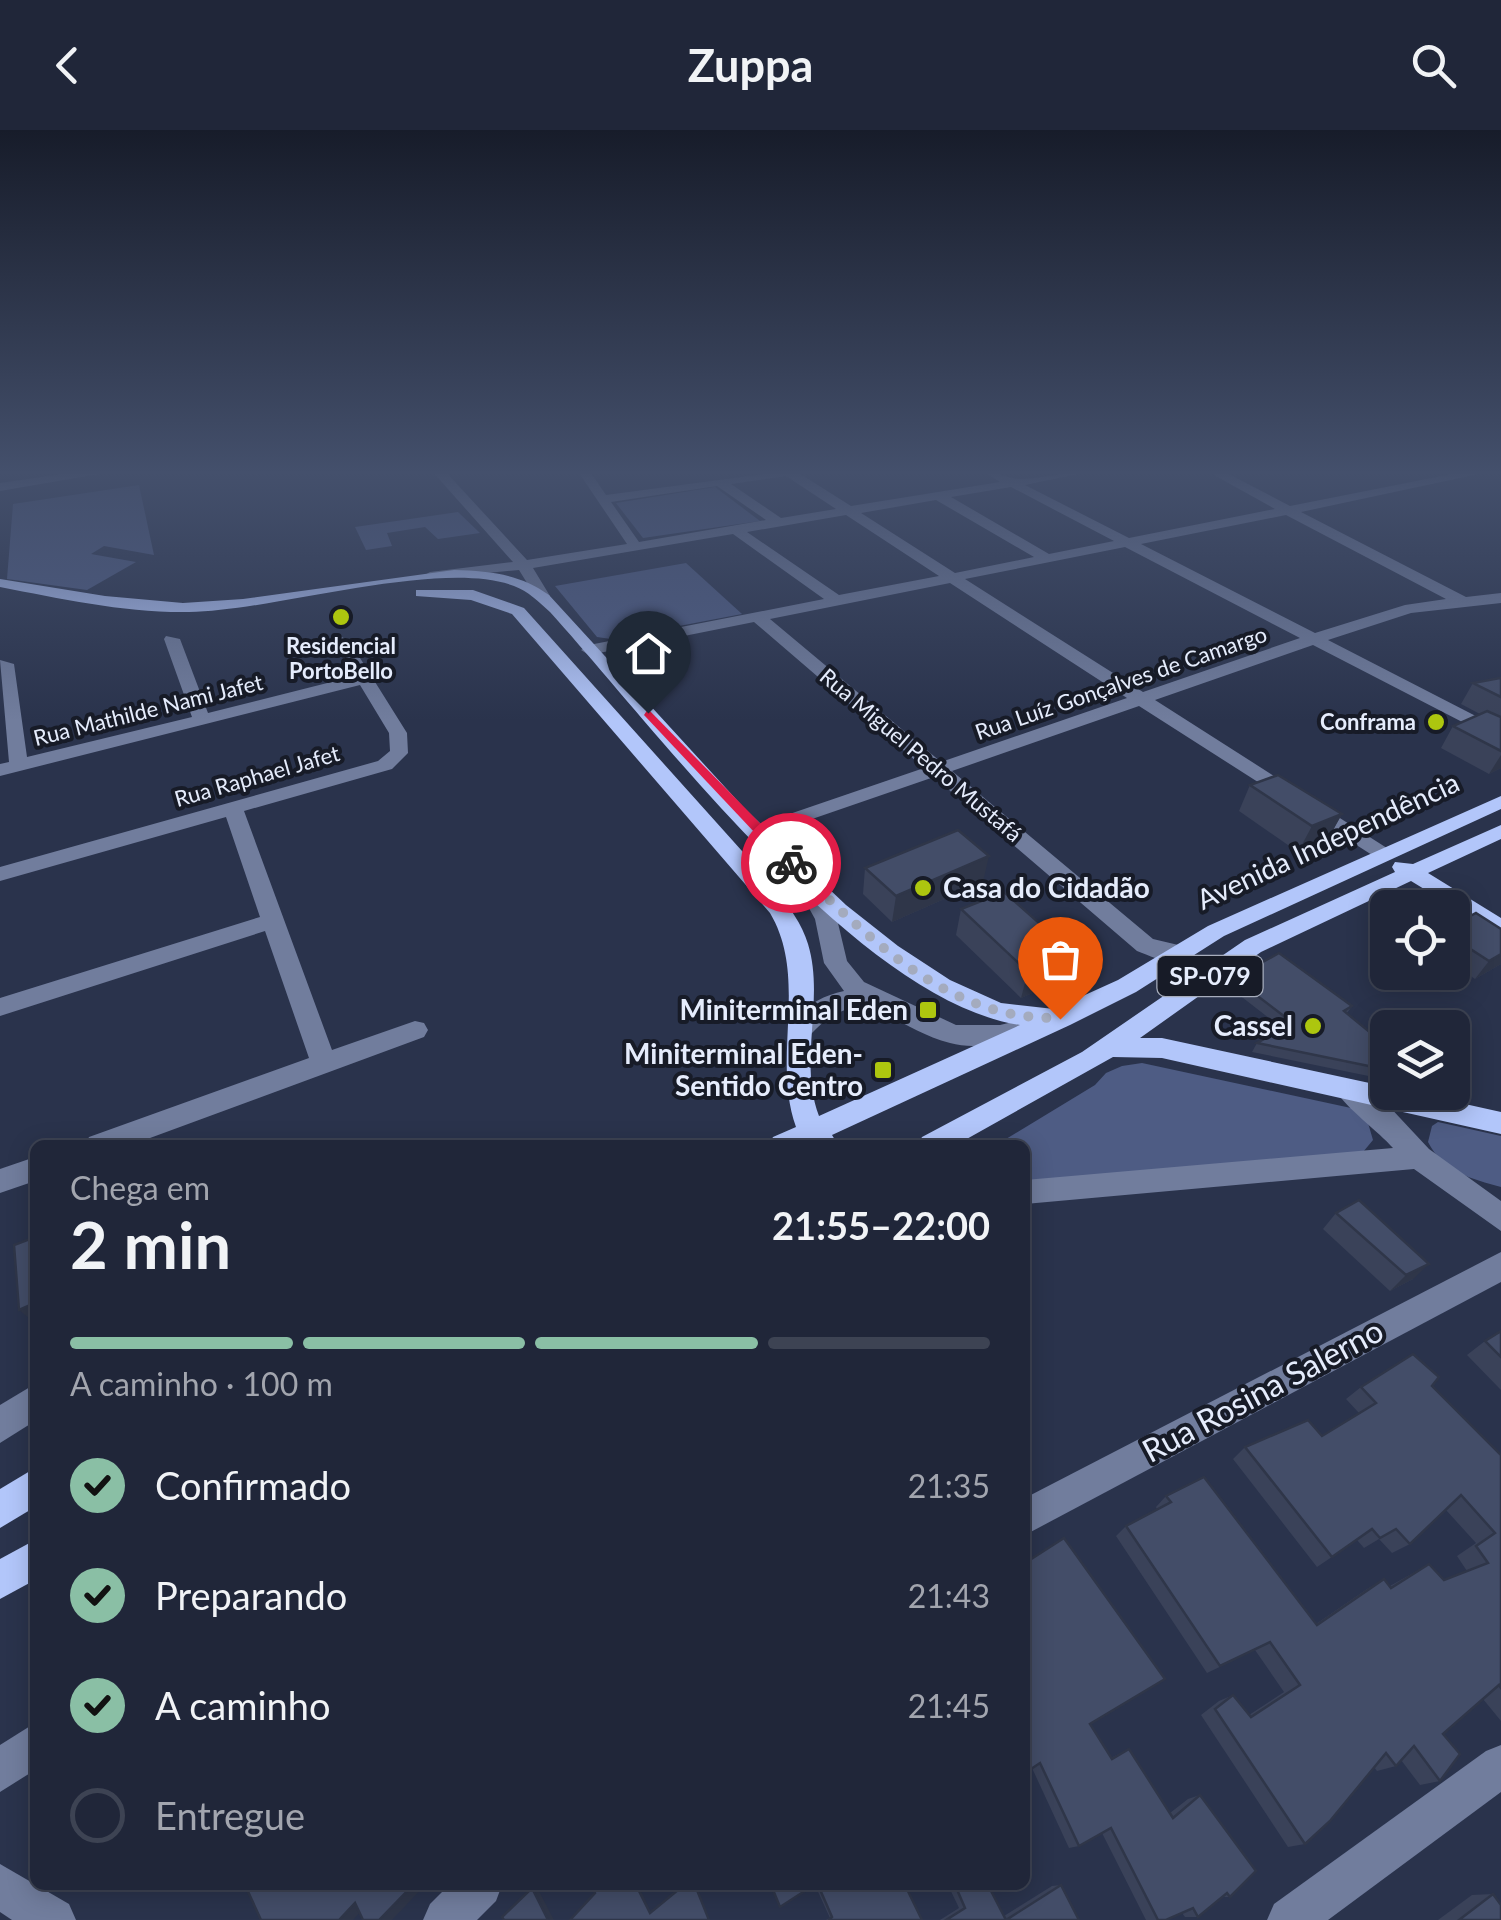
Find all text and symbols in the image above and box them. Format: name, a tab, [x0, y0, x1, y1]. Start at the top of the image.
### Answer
icon: back	[40, 38, 95, 93]
text: Zuppa	[688, 38, 813, 92]
icon: search	[1406, 38, 1461, 93]
marker: Residencial PortoBello	[330, 606, 352, 628]
pin	[606, 611, 691, 714]
street label: Rua Luíz Gonçalves de Camargo	[971, 620, 1270, 745]
icon: home	[621, 626, 676, 681]
place label: Residencial PortoBello	[286, 632, 396, 684]
street label: Rua Miguel Pedro Mustafá	[815, 662, 1028, 847]
street label: Rua Mathilde Nami Jafet	[30, 668, 265, 751]
place label: Conframa	[1320, 708, 1416, 735]
marker: Conframa	[1425, 711, 1447, 733]
street label: Rua Raphael Jafet	[171, 739, 343, 812]
street label: Avenida Independência	[1191, 764, 1464, 916]
courier	[741, 813, 841, 913]
icon: bike	[764, 836, 819, 891]
place label: Casa do Cidadão	[943, 870, 1150, 904]
marker: Casa do Cidadão	[912, 877, 934, 899]
map controls	[1370, 890, 1470, 1110]
button: locate	[1370, 890, 1470, 990]
pin	[1018, 917, 1103, 1020]
icon: bag	[1033, 932, 1088, 987]
road number: SP-079	[1158, 956, 1262, 996]
place label: Miniterminal Eden	[679, 992, 908, 1026]
marker: Miniterminal Eden	[917, 999, 939, 1021]
place label: Cassel	[1214, 1008, 1293, 1042]
button: layers	[1370, 1010, 1470, 1110]
marker: Cassel	[1302, 1015, 1324, 1037]
place label: Miniterminal Eden- Sentido Centro	[624, 1036, 863, 1102]
marker: Miniterminal Eden- Sentido Centro	[872, 1059, 894, 1081]
text: Chega em	[70, 1168, 210, 1207]
text: 21:55–22:00	[772, 1202, 990, 1248]
text: 2 min	[70, 1205, 231, 1283]
street label: Rua Rosina Salerno	[1135, 1310, 1389, 1470]
text: A caminho · 100 m	[70, 1364, 333, 1403]
icon: check	[70, 1458, 125, 1513]
text: Confirmado	[155, 1462, 351, 1508]
text: 21:35	[908, 1466, 990, 1505]
icon: check	[70, 1568, 125, 1623]
text: Preparando	[155, 1572, 347, 1618]
text: 21:43	[908, 1576, 990, 1615]
icon: check	[70, 1678, 125, 1733]
text: A caminho	[155, 1682, 331, 1728]
text: 21:45	[908, 1686, 990, 1725]
text: Entregue	[155, 1792, 305, 1838]

